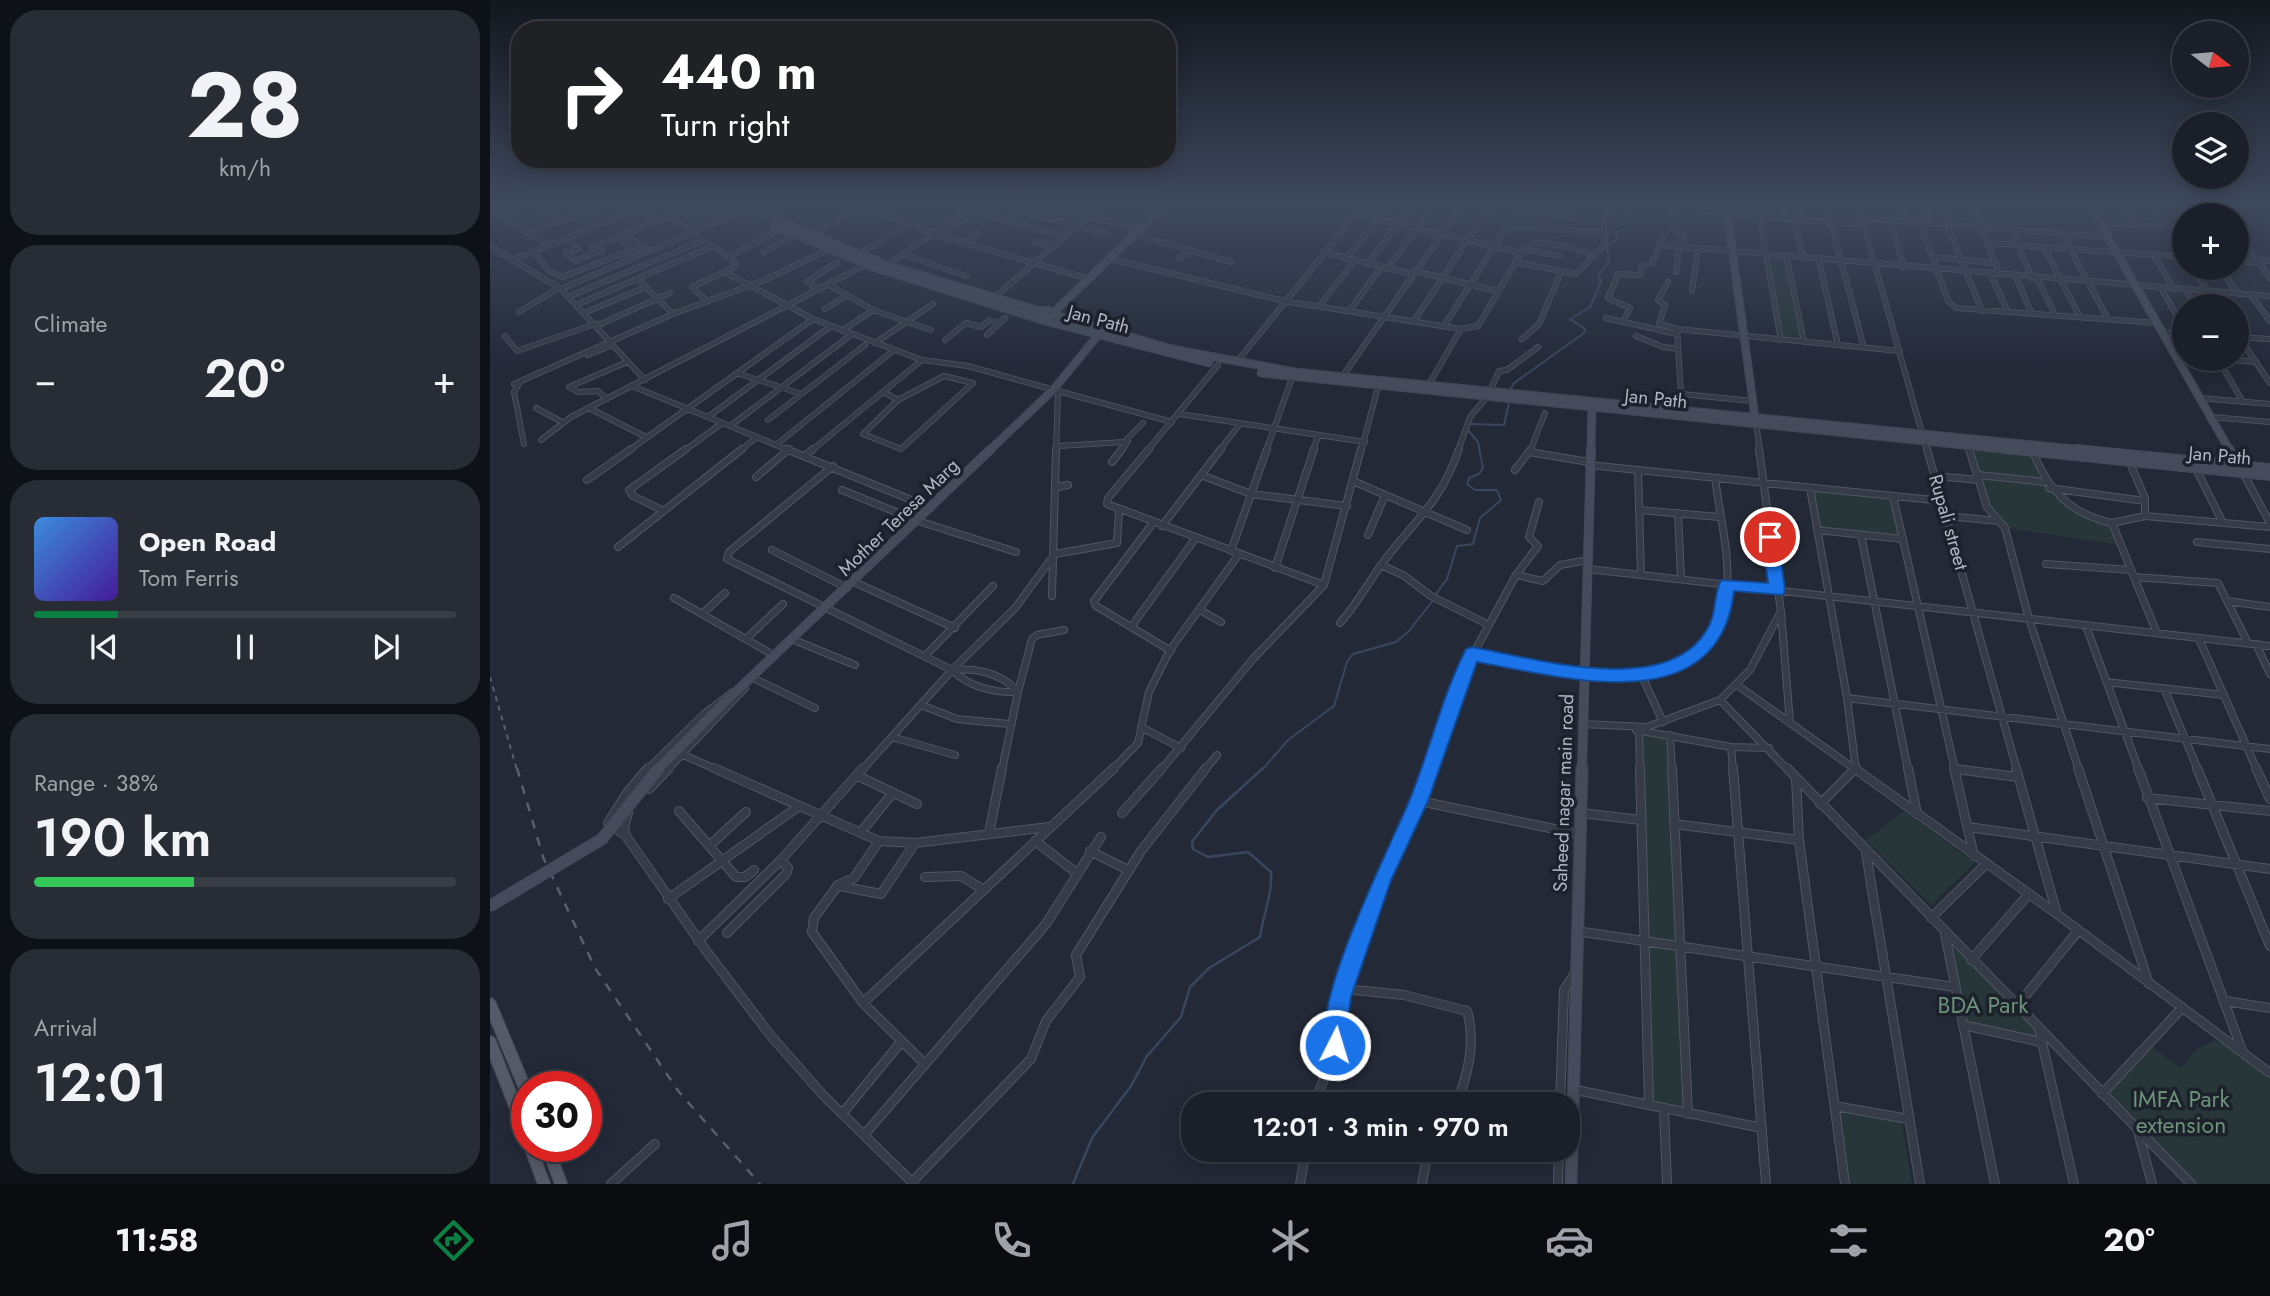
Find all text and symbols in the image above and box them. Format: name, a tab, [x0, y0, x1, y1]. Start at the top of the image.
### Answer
north arrow	[2172, 21, 2249, 98]
map controls	[2172, 21, 2249, 371]
text: 440 m	[661, 37, 817, 107]
text: 28	[187, 40, 303, 171]
icon: right	[546, 49, 637, 140]
text: Turn right	[661, 102, 790, 148]
button: layers	[2172, 112, 2249, 189]
text: km/h	[219, 151, 271, 185]
button: +	[2172, 203, 2249, 280]
button: −	[2172, 294, 2249, 371]
street label: Jan Path	[1062, 298, 1133, 341]
text: Climate	[34, 307, 107, 341]
text: 20°	[204, 341, 285, 417]
text: −	[34, 352, 56, 407]
text: +	[433, 352, 456, 407]
street label: Jan Path	[1620, 381, 1689, 415]
street label: Jan Path	[2184, 439, 2252, 472]
street label: Mother Teresa Marg	[832, 452, 965, 582]
street label: Rupali street	[1922, 471, 1975, 573]
pin	[1740, 507, 1800, 567]
icon: arrive	[1751, 518, 1789, 556]
text: Open Road	[139, 523, 276, 561]
text: Tom Ferris	[139, 561, 238, 595]
icon: previous	[85, 628, 123, 666]
icon: pause	[226, 628, 264, 666]
icon: next	[367, 628, 405, 666]
street label: Saheed nagar main road	[1547, 694, 1580, 892]
text: Range · 38%	[34, 766, 158, 800]
text: 190 km	[34, 800, 212, 876]
park label: BDA Park	[1938, 988, 2029, 1022]
position arrow	[1298, 1008, 1372, 1082]
text: Arrival	[34, 1011, 97, 1045]
text: 12:01	[34, 1045, 168, 1121]
speed limit sign: 30	[511, 1071, 602, 1162]
park label: IMFA Park extension	[2132, 1082, 2230, 1142]
text: 12:01 · 3 min · 970 m	[1252, 1108, 1509, 1146]
icon: directions	[429, 1216, 478, 1265]
icon: music	[708, 1216, 757, 1265]
icon: phone	[987, 1216, 1036, 1265]
icon: climate	[1266, 1216, 1315, 1265]
icon: car	[1545, 1216, 1594, 1265]
icon: filters	[1824, 1216, 1873, 1265]
text: 11:58	[115, 1217, 199, 1263]
text: 20°	[2103, 1217, 2155, 1263]

